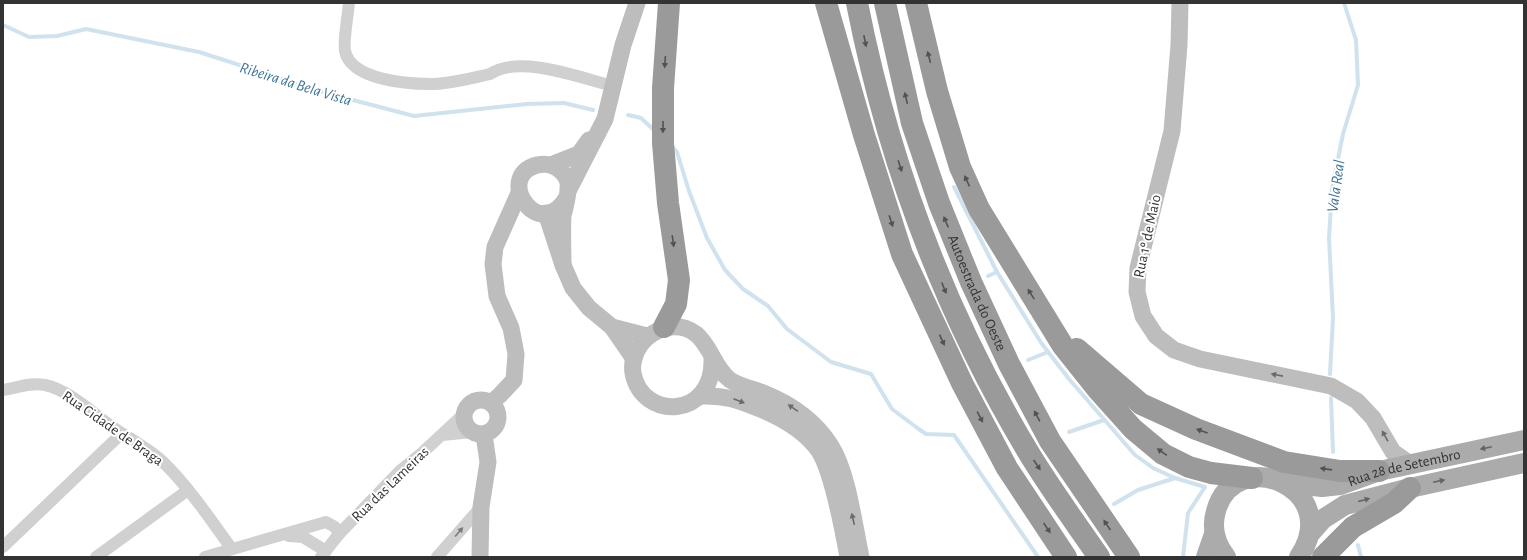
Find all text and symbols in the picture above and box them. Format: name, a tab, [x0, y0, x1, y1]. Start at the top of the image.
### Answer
one-way arrow	[862, 35, 868, 47]
one-way arrow	[926, 51, 932, 63]
one-way arrow	[662, 56, 669, 68]
water label: Ribeira da Bela Vista	[238, 59, 354, 109]
one-way arrow	[903, 92, 909, 105]
one-way arrow	[660, 121, 666, 134]
water label: Vala Real	[1324, 159, 1348, 213]
one-way arrow	[897, 161, 903, 173]
one-way arrow	[964, 176, 970, 187]
street label: Rua 1º de Maio	[1131, 193, 1164, 279]
one-way arrow	[889, 215, 895, 227]
one-way arrow	[943, 215, 949, 227]
street label: Autoestrada do Oeste	[945, 233, 1009, 353]
one-way arrow	[670, 235, 676, 247]
one-way arrow	[942, 283, 948, 295]
one-way arrow	[1028, 288, 1035, 300]
one-way arrow	[939, 335, 945, 346]
one-way arrow	[1271, 372, 1283, 378]
street label: Rua Cidade de Braga	[60, 388, 166, 469]
one-way arrow	[733, 398, 745, 404]
one-way arrow	[788, 404, 799, 412]
one-way arrow	[1033, 410, 1040, 421]
one-way arrow	[977, 411, 983, 423]
one-way arrow	[1196, 428, 1208, 434]
one-way arrow	[1381, 430, 1388, 442]
street label: Rua das Lameiras	[349, 444, 432, 525]
one-way arrow	[1480, 445, 1492, 451]
street label: Rua 28 de Setembro	[1346, 447, 1462, 490]
one-way arrow	[1156, 448, 1167, 456]
one-way arrow	[1034, 459, 1041, 471]
one-way arrow	[1320, 466, 1332, 472]
one-way arrow	[1432, 478, 1445, 484]
one-way arrow	[1358, 496, 1370, 502]
one-way arrow	[849, 513, 855, 525]
one-way arrow	[1103, 520, 1111, 530]
one-way arrow	[1043, 523, 1051, 534]
one-way arrow	[454, 527, 463, 537]

